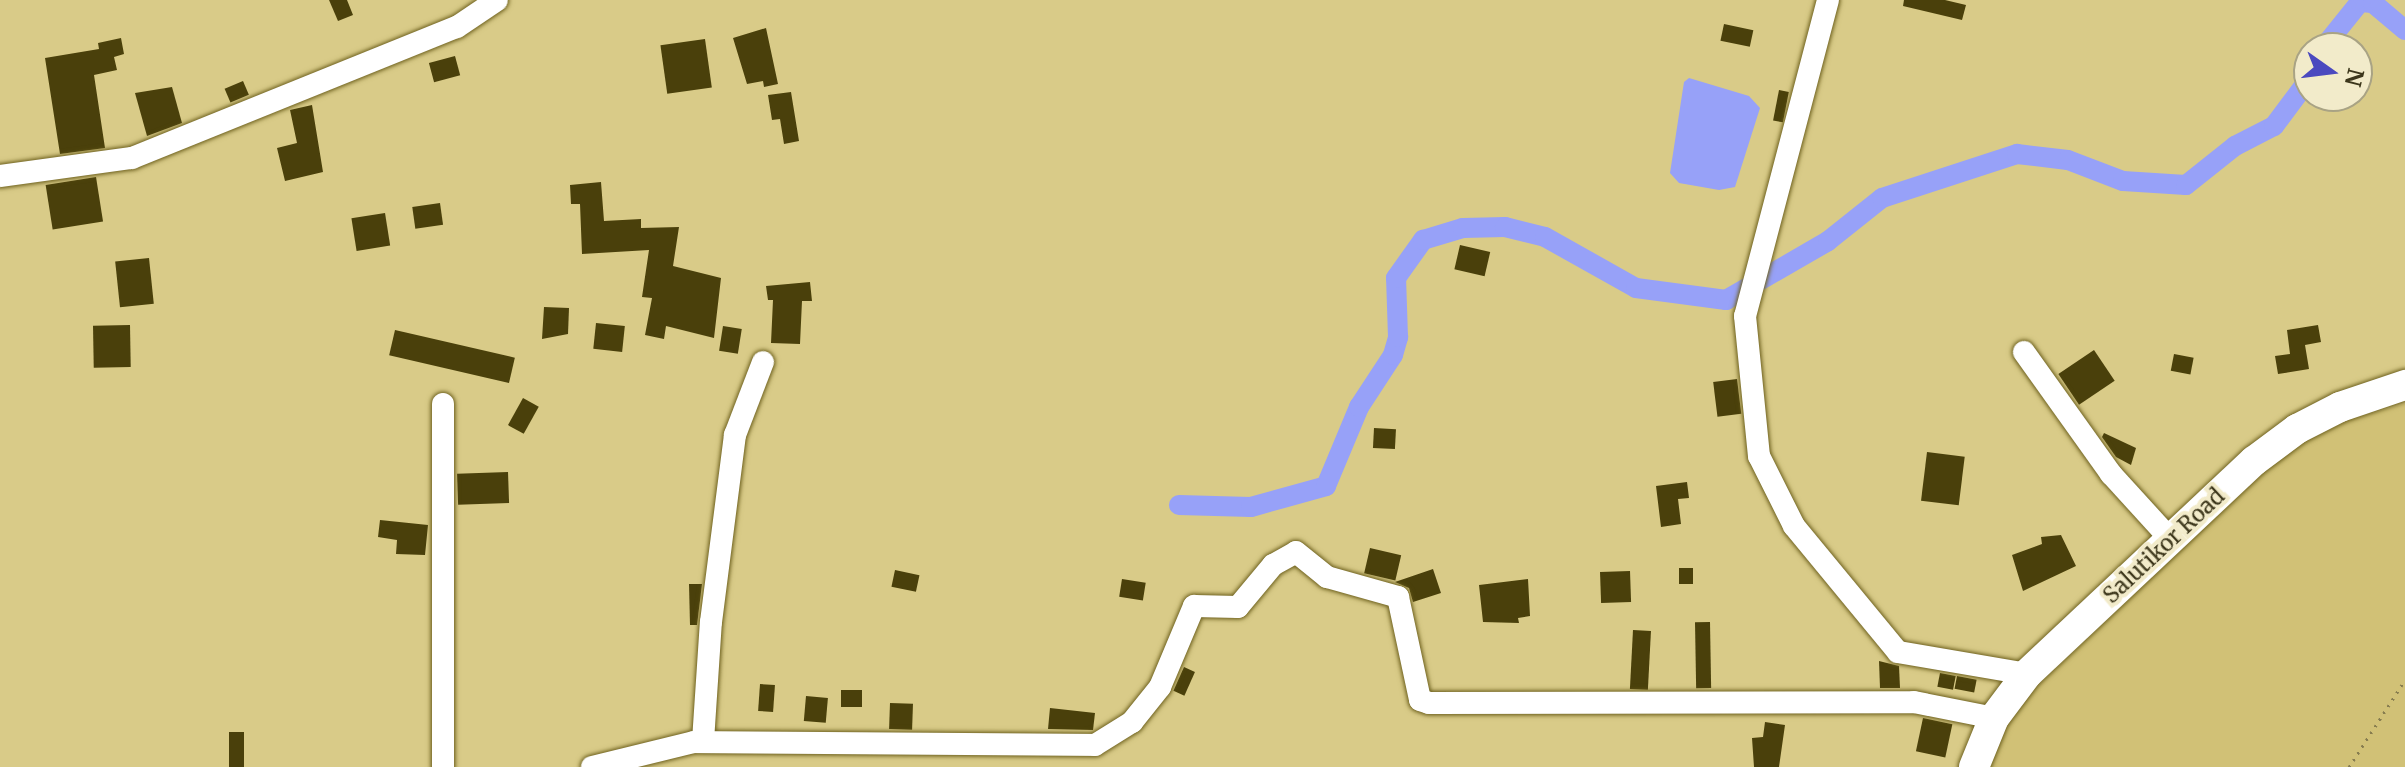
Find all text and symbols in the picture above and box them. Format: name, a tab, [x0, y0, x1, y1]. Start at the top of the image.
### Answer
north arrow	[2293, 32, 2373, 112]
text: N	[2339, 65, 2370, 89]
street label: Salutikor Road	[2098, 483, 2230, 609]

